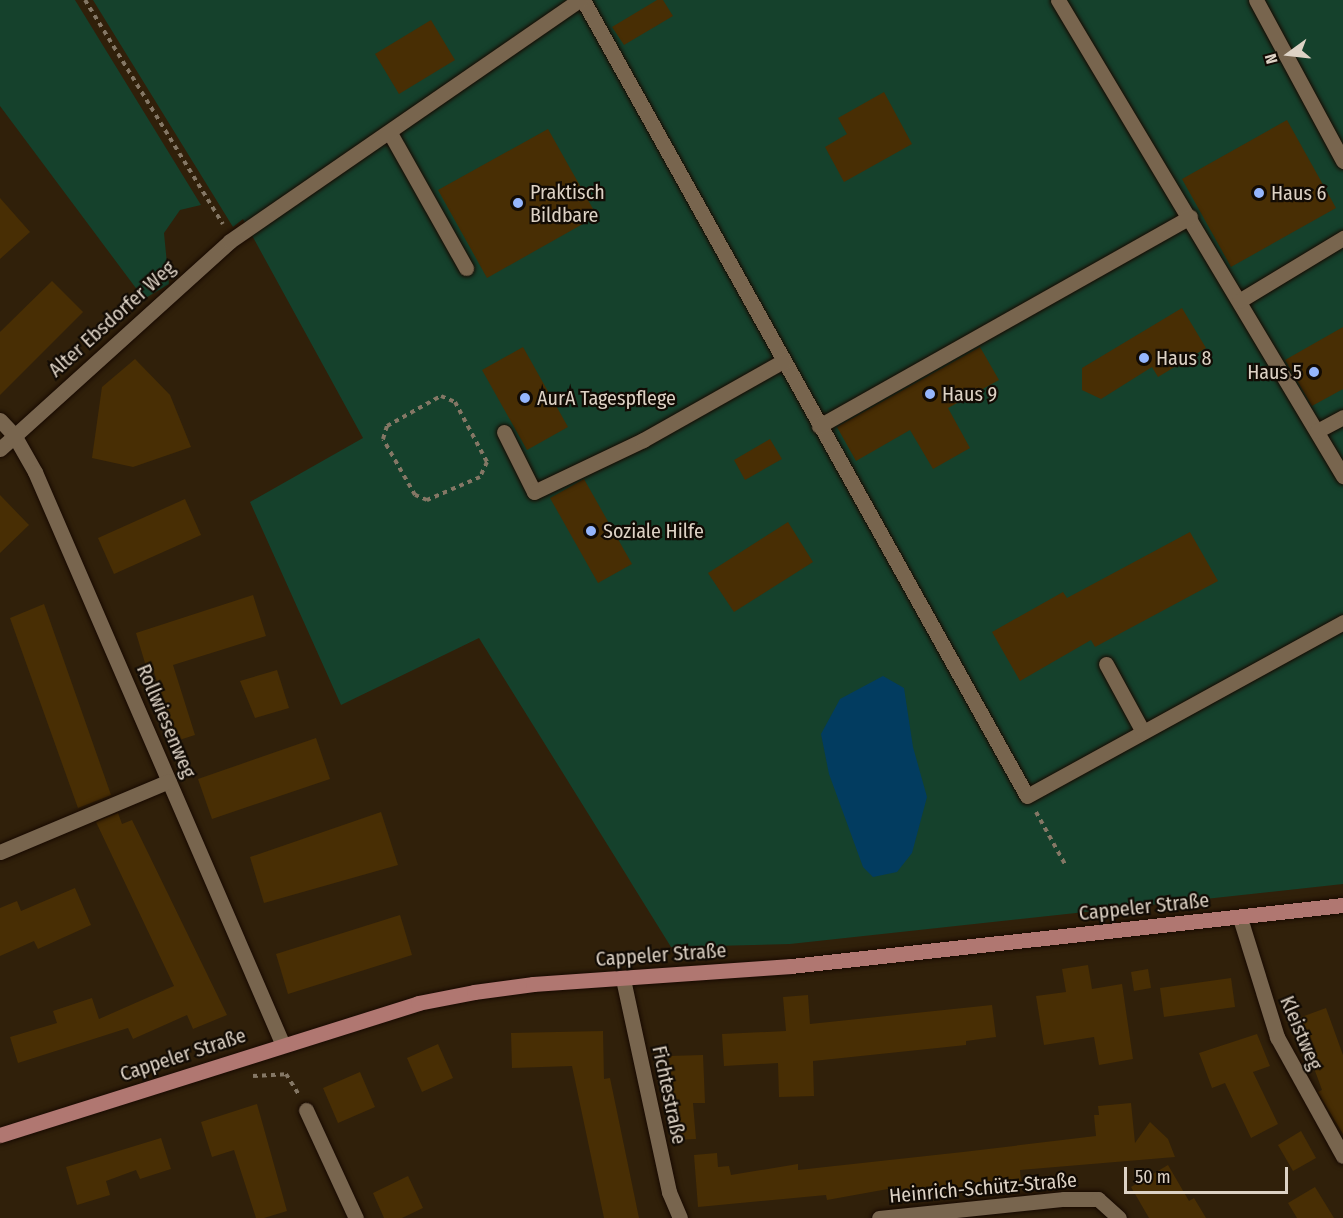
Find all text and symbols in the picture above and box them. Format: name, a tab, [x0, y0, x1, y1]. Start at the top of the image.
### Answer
north arrow	[1259, 24, 1319, 84]
text: N	[1261, 52, 1282, 66]
place label: Praktisch Bildbare	[530, 180, 605, 227]
place label: Haus 6	[1271, 181, 1327, 205]
marker: Haus 6	[1252, 186, 1266, 200]
marker: Praktisch Bildbare	[511, 196, 525, 210]
street label: Alter Ebsdorfer Weg	[44, 256, 180, 382]
place label: Haus 8	[1156, 346, 1212, 370]
marker: Haus 8	[1137, 351, 1151, 365]
place label: Haus 5	[1247, 360, 1302, 384]
marker: Haus 5	[1307, 365, 1321, 379]
place label: Haus 9	[942, 382, 997, 406]
place label: AurA Tagespflege	[537, 386, 676, 410]
marker: Haus 9	[923, 387, 937, 401]
marker: AurA Tagespflege	[518, 391, 532, 405]
place label: Soziale Hilfe	[603, 519, 704, 543]
marker: Soziale Hilfe	[584, 524, 598, 538]
street label: Rollwiesenweg	[131, 661, 201, 781]
street label: Cappeler Straße	[1078, 888, 1210, 926]
street label: Cappeler Straße	[595, 938, 727, 972]
street label: Kleistweg	[1275, 992, 1327, 1074]
street label: Cappeler Straße	[117, 1023, 249, 1087]
street label: Fichtestraße	[647, 1043, 691, 1147]
scale bar	[1127, 1155, 1290, 1193]
text: 50 m	[1135, 1166, 1171, 1188]
street label: Heinrich-Schütz-Straße	[888, 1168, 1078, 1208]

